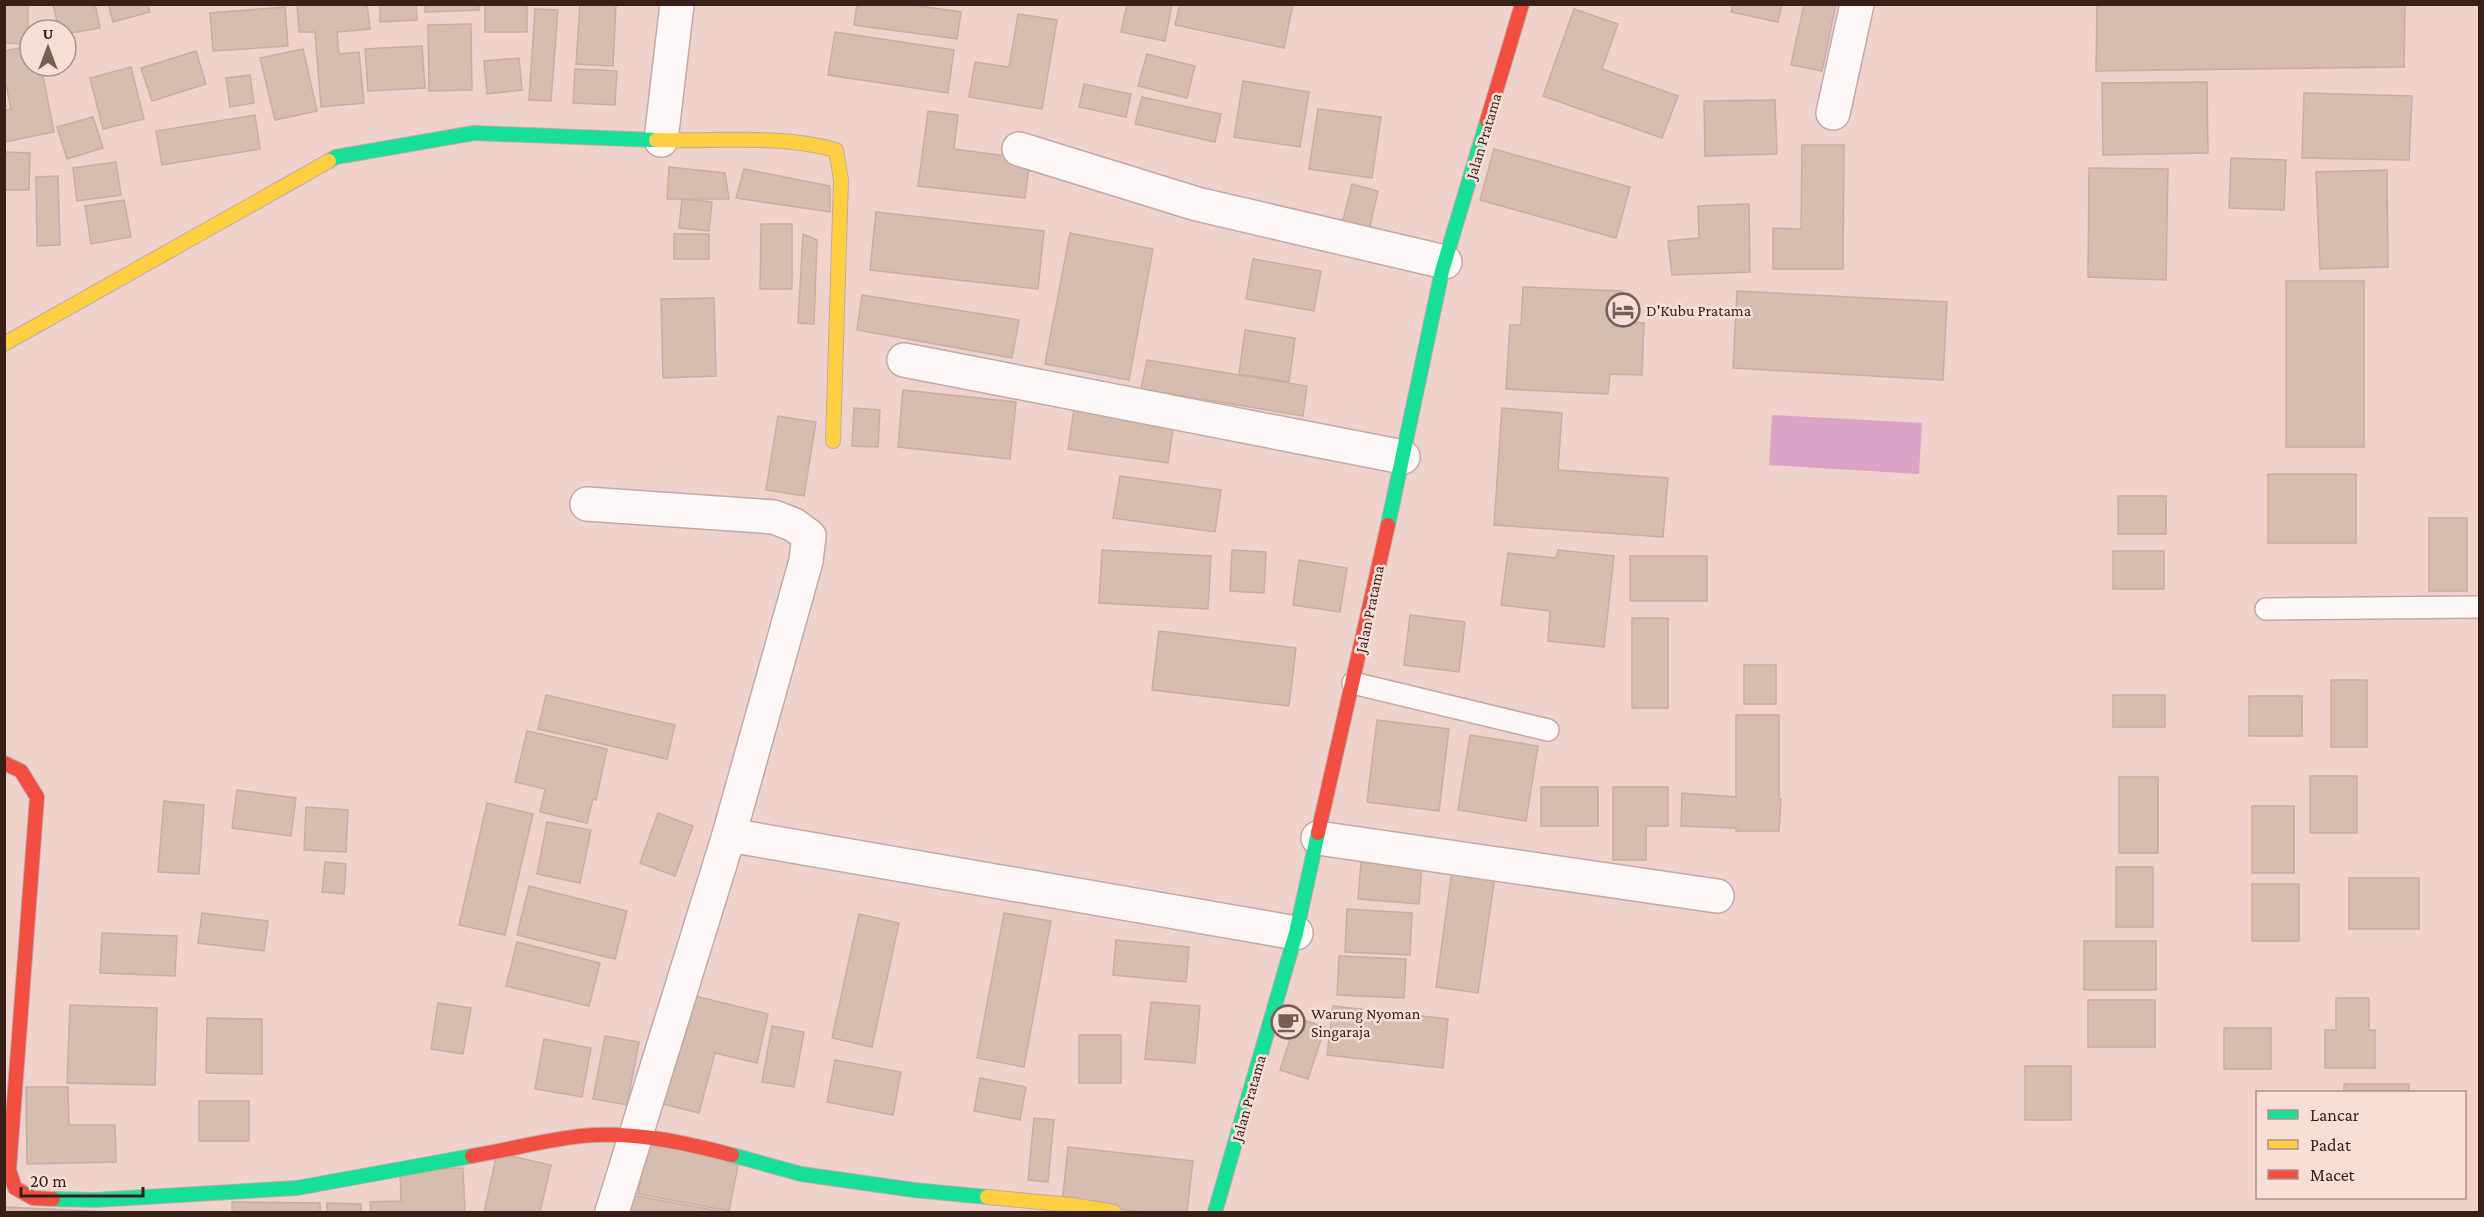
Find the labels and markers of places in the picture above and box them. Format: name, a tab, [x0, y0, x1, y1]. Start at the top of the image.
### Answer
hotel icon: D'Kubu Pratama	[1605, 292, 1641, 328]
place label: D'Kubu Pratama	[1646, 302, 1752, 319]
cafe icon: Warung Nyoman Singaraja	[1270, 1004, 1306, 1040]
place label: Warung Nyoman Singaraja	[1311, 1005, 1421, 1041]

